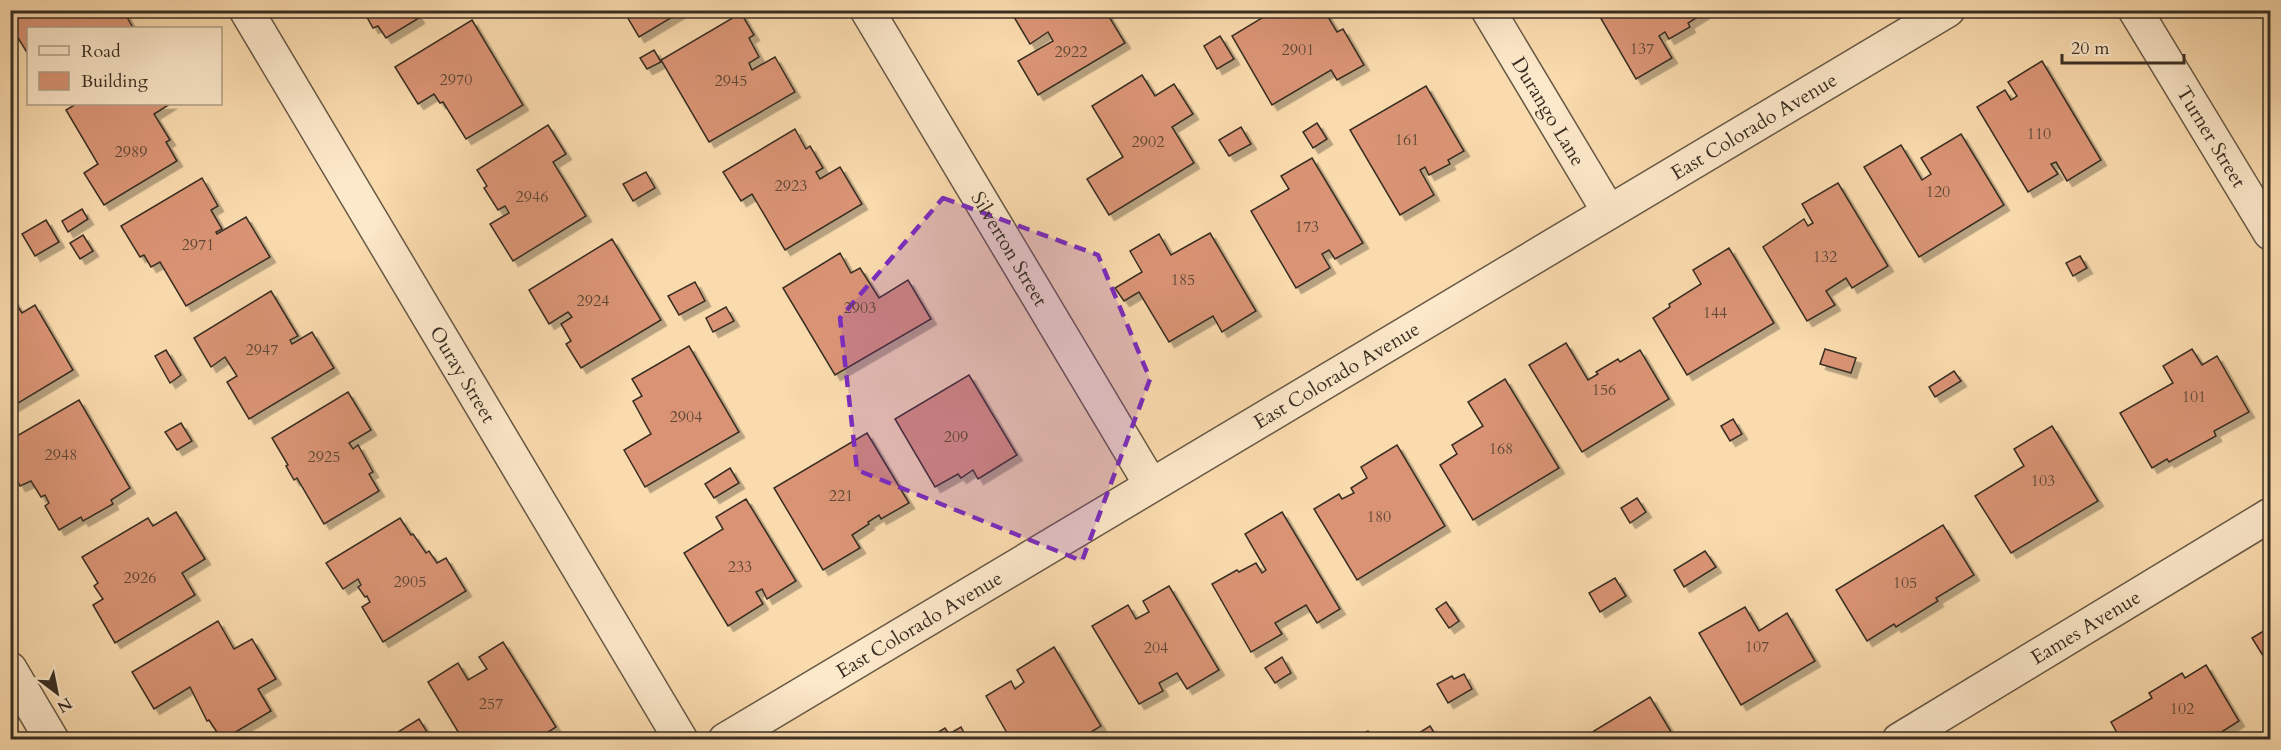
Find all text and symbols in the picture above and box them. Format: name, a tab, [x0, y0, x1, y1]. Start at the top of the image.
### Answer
legend	[27, 27, 222, 105]
scale bar	[2062, 27, 2184, 65]
text: 20 m	[2071, 36, 2110, 61]
house number: 137	[1630, 38, 1654, 60]
text: Road	[81, 39, 121, 64]
house number: 2901	[1282, 39, 1314, 61]
house number: 2922	[1055, 41, 1087, 63]
street label: Durango Lane	[1505, 51, 1592, 171]
street label: East Colorado Avenue	[1666, 66, 1842, 186]
text: Building	[81, 69, 149, 94]
house number: 2970	[440, 69, 472, 91]
house number: 2945	[715, 70, 747, 92]
street label: Turner Street	[2171, 81, 2253, 193]
house number: 110	[2027, 123, 2051, 145]
house number: 161	[1395, 129, 1419, 151]
house number: 2902	[1132, 131, 1164, 153]
house number: 2989	[115, 141, 147, 163]
house number: 2923	[775, 175, 807, 197]
house number: 120	[1926, 181, 1950, 203]
house number: 2946	[516, 186, 548, 208]
street label: Silverton Street	[965, 186, 1055, 312]
house number: 173	[1295, 216, 1319, 238]
house number: 2971	[182, 234, 214, 256]
house number: 132	[1813, 246, 1837, 268]
house number: 185	[1171, 269, 1195, 291]
house number: 2924	[577, 290, 609, 312]
house number: 2903	[844, 297, 876, 319]
house number: 144	[1703, 302, 1727, 324]
street label: East Colorado Avenue	[1248, 315, 1424, 435]
street label: Ouray Street	[424, 321, 503, 428]
house number: 2947	[246, 339, 278, 361]
house number: 156	[1592, 379, 1616, 401]
house number: 101	[2182, 386, 2206, 408]
house number: 2904	[670, 406, 702, 428]
house number: 209	[944, 426, 968, 448]
house number: 168	[1489, 438, 1513, 460]
house number: 2948	[45, 444, 77, 466]
house number: 2925	[308, 446, 340, 468]
house number: 103	[2031, 470, 2055, 492]
house number: 221	[829, 485, 853, 507]
house number: 180	[1367, 506, 1391, 528]
house number: 233	[728, 556, 752, 578]
street label: East Colorado Avenue	[831, 564, 1007, 684]
house number: 2926	[124, 567, 156, 589]
house number: 2905	[394, 571, 426, 593]
house number: 105	[1893, 572, 1917, 594]
street label: Eames Avenue	[2025, 583, 2145, 671]
house number: 107	[1745, 636, 1769, 658]
house number: 204	[1144, 637, 1168, 659]
north arrow	[27, 663, 87, 723]
text: N	[53, 692, 76, 718]
house number: 257	[479, 693, 503, 715]
house number: 102	[2170, 698, 2194, 720]

